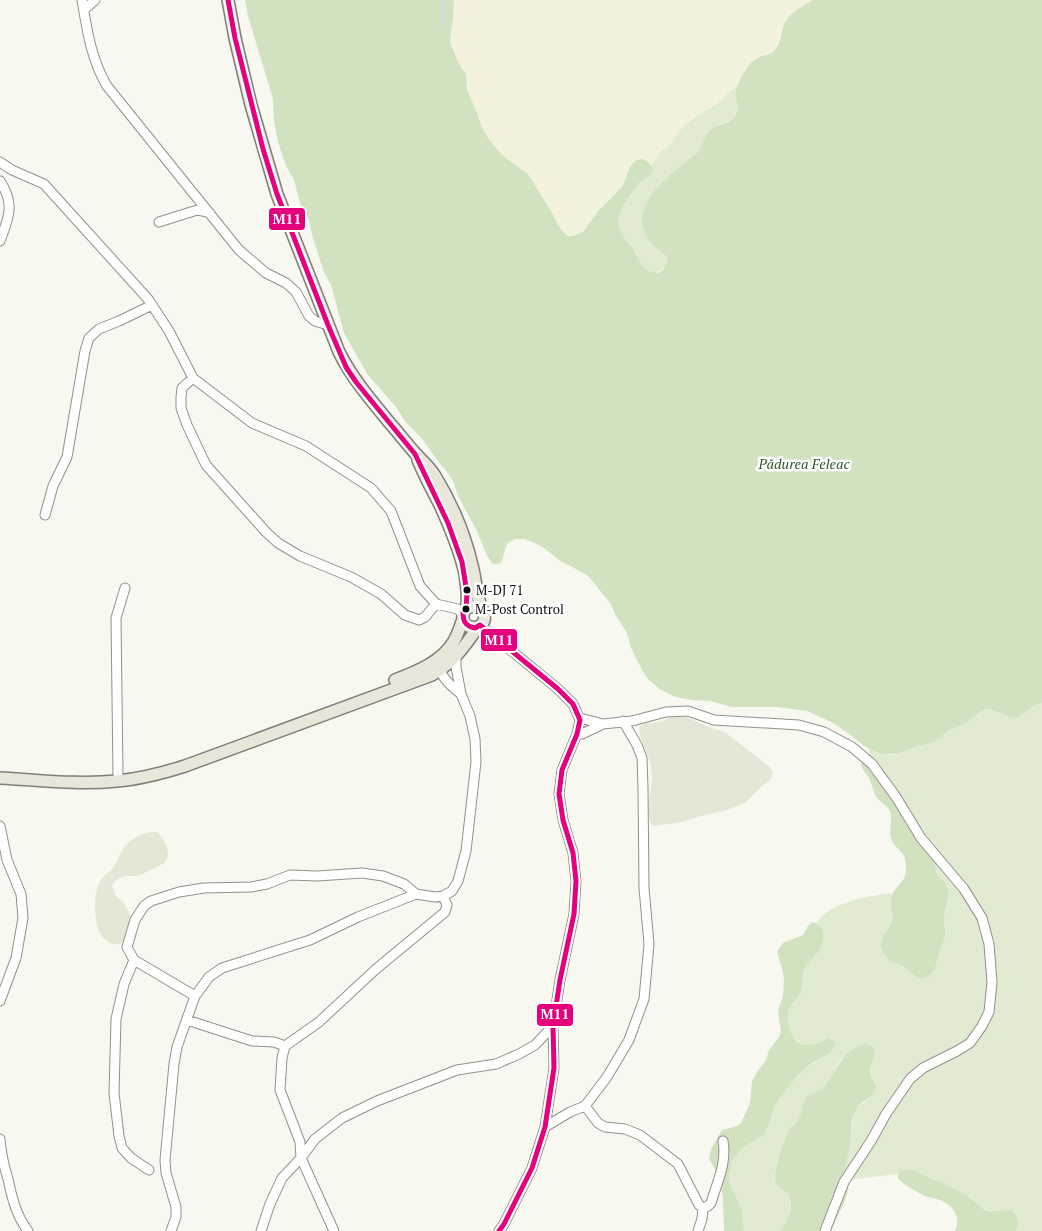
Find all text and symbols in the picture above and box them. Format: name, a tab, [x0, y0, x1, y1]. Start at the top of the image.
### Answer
line badge: M11	[268, 207, 306, 231]
text: M11	[273, 209, 301, 228]
park label: Pădurea Feleac	[758, 454, 850, 473]
place label: M-DJ 71	[476, 581, 523, 599]
marker: M-DJ 71	[462, 585, 472, 595]
place label: M-Post Control	[475, 600, 564, 618]
marker: M-Post Control	[461, 604, 471, 614]
line badge: M11	[480, 628, 518, 652]
text: M11	[485, 630, 513, 649]
line badge: M11	[536, 1003, 574, 1027]
text: M11	[541, 1004, 569, 1023]

